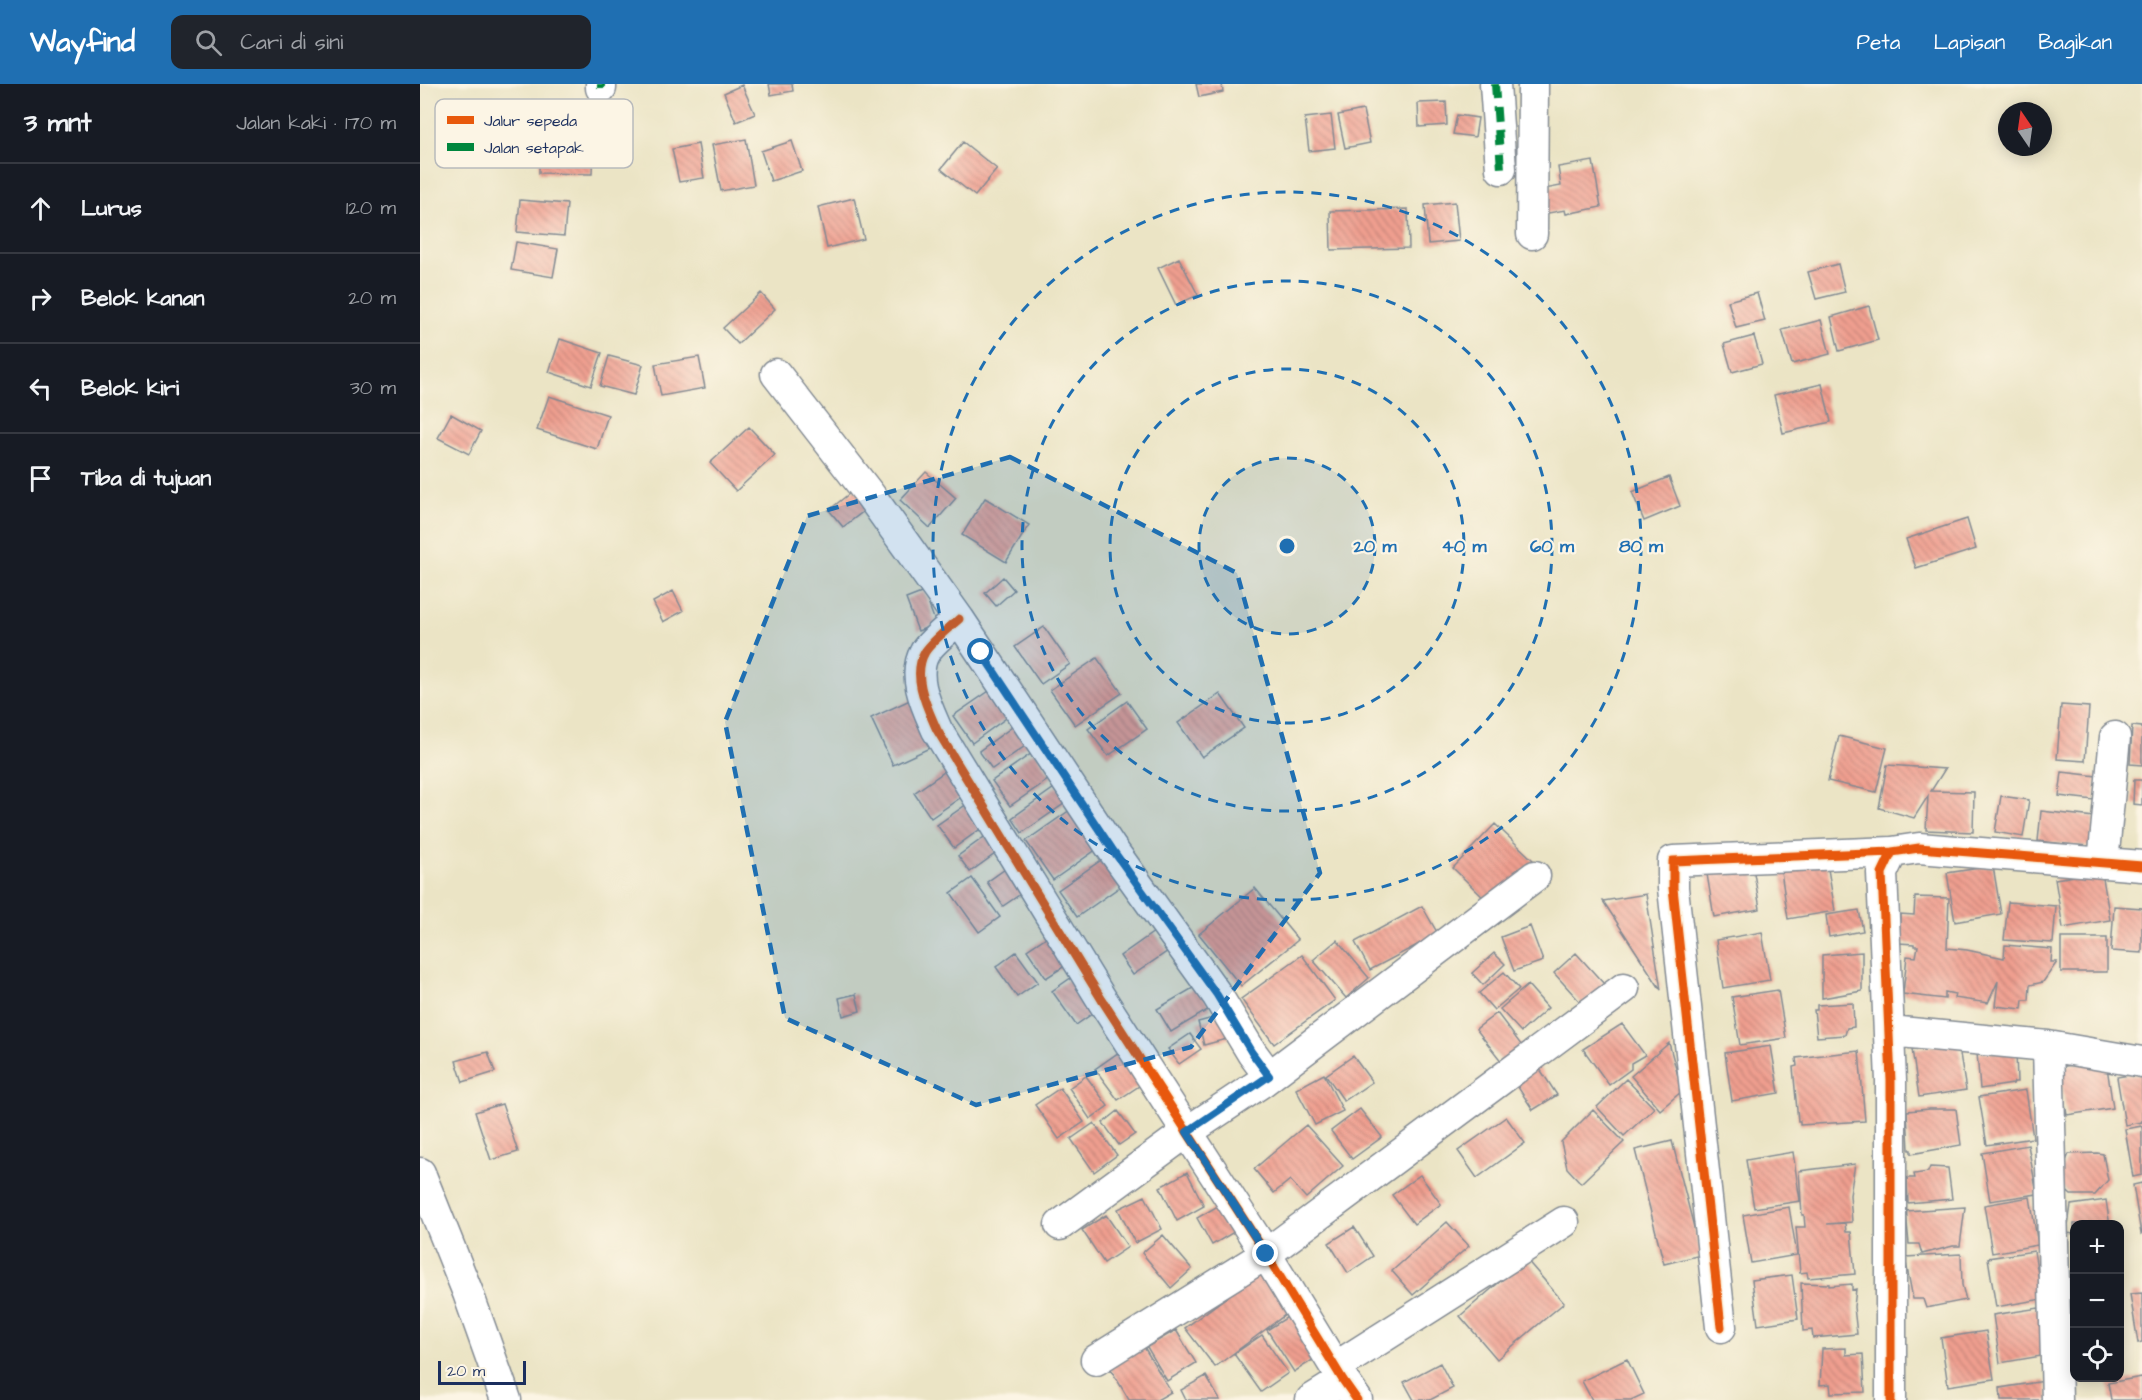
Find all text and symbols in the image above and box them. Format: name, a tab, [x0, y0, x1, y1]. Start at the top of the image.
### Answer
search box	[171, 15, 591, 69]
text: Wayfind	[30, 23, 135, 62]
icon: search	[192, 26, 225, 59]
text: Cari di sini	[240, 27, 343, 58]
text: Peta	[1857, 28, 1900, 57]
text: Lapisan	[1933, 28, 2005, 57]
text: Bagikan	[2038, 28, 2112, 57]
legend	[435, 99, 633, 168]
north arrow	[1998, 102, 2052, 156]
text: 3 mnt	[24, 105, 91, 141]
text: Jalan kaki · 170 m	[236, 109, 396, 137]
text: Jalur sepeda	[484, 110, 577, 132]
text: Jalan setapak	[484, 137, 584, 159]
icon: ahead	[24, 192, 57, 225]
text: Lurus	[81, 193, 142, 224]
text: 120 m	[346, 194, 396, 222]
icon: right	[24, 282, 57, 315]
text: Belok kanan	[81, 283, 205, 314]
text: 20 m	[348, 284, 396, 312]
icon: left	[24, 372, 57, 405]
text: Belok kiri	[81, 373, 179, 404]
text: 30 m	[350, 374, 396, 402]
icon: arrive	[24, 462, 57, 495]
text: Tiba di tujuan	[81, 463, 211, 494]
text: 20 m	[1353, 534, 1397, 559]
text: 40 m	[1442, 534, 1487, 559]
text: 60 m	[1530, 534, 1575, 559]
text: 80 m	[1619, 534, 1664, 559]
centre of rings	[1277, 536, 1297, 556]
route start	[967, 638, 993, 664]
map controls	[2070, 1220, 2124, 1382]
button: +	[2070, 1220, 2124, 1274]
route end	[1252, 1240, 1278, 1266]
button: −	[2070, 1274, 2124, 1328]
button: locate	[2070, 1328, 2124, 1382]
scale bar	[438, 1358, 526, 1386]
text: 20 m	[447, 1360, 485, 1382]

